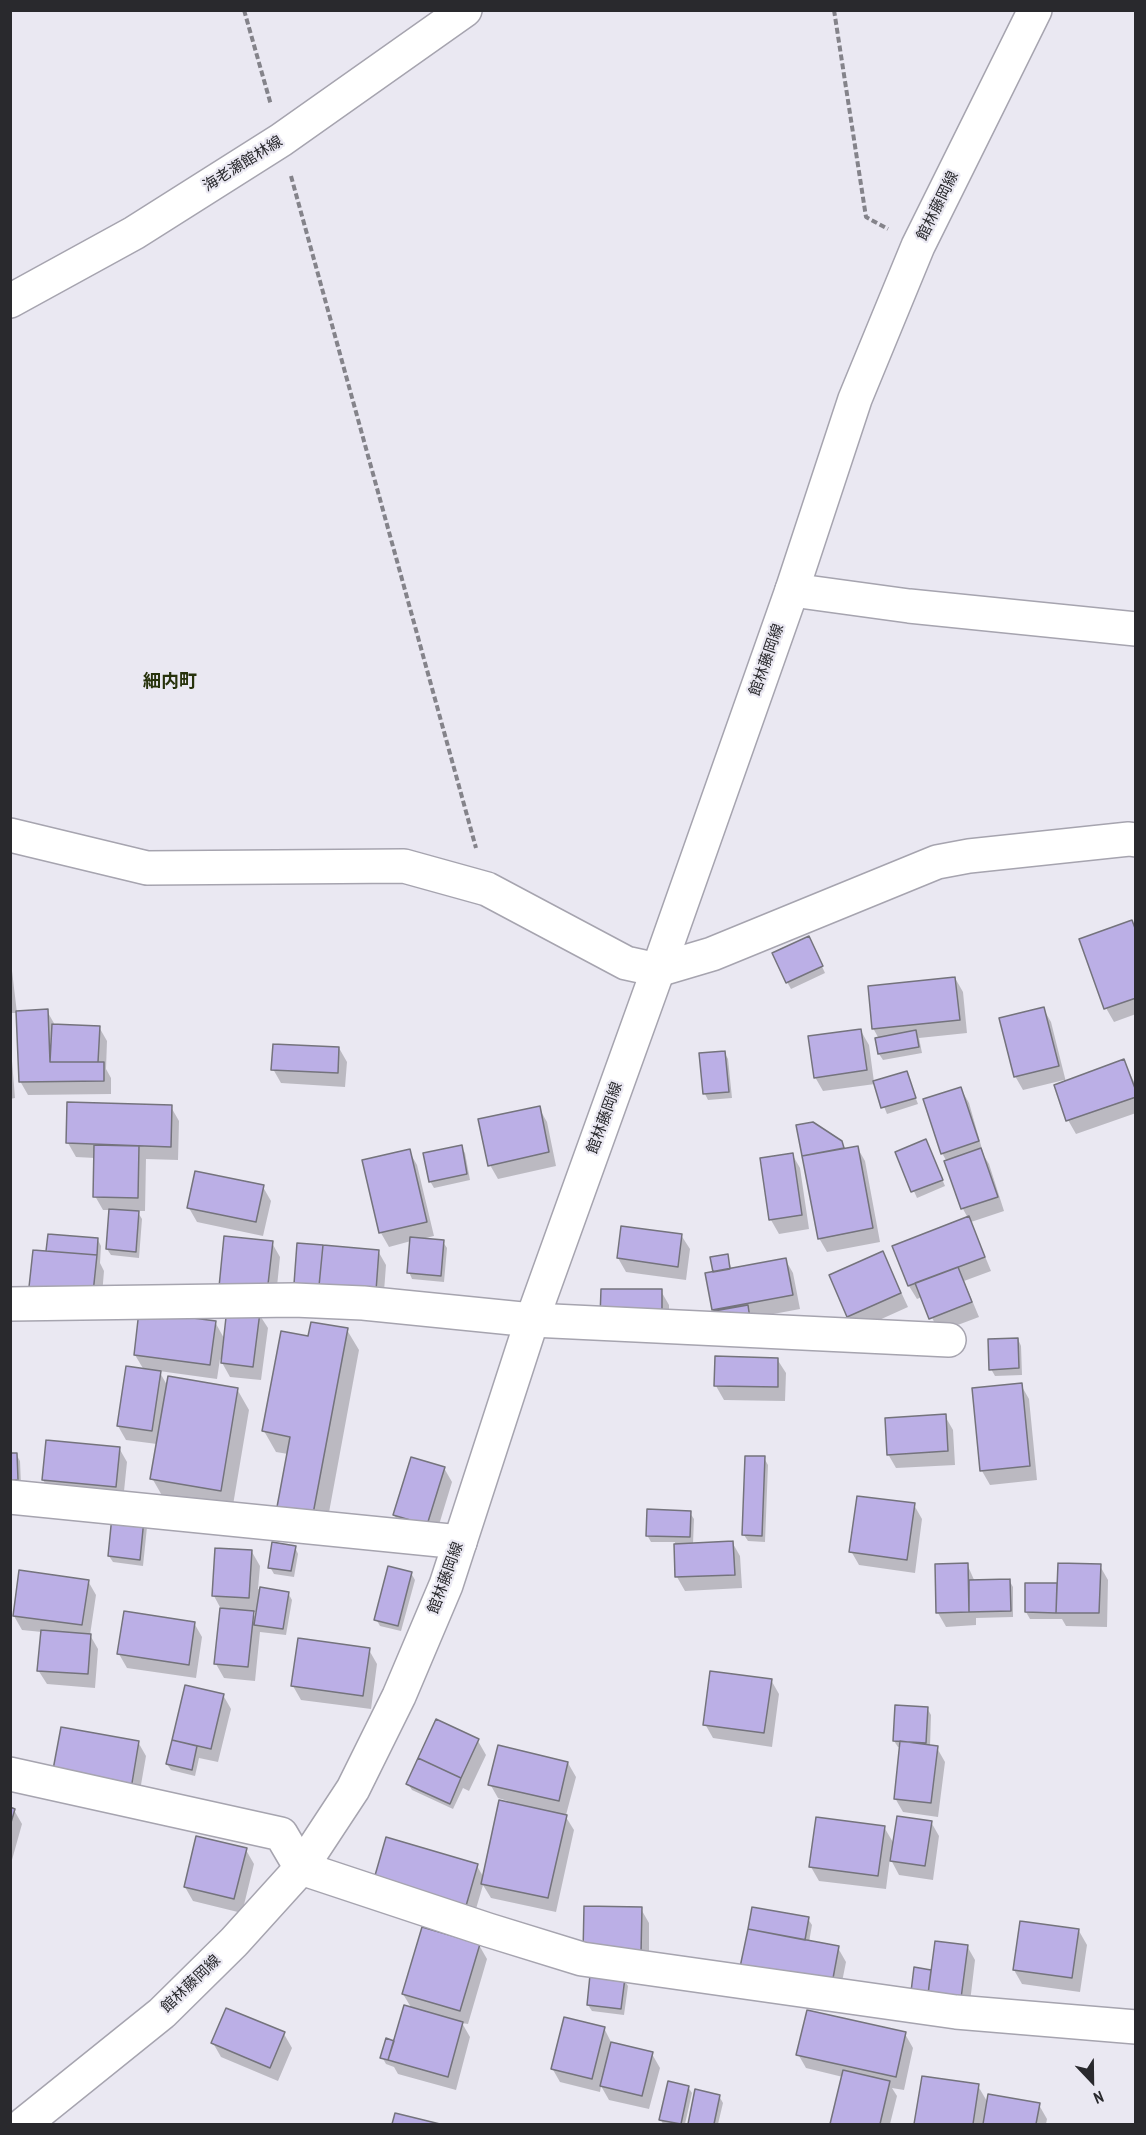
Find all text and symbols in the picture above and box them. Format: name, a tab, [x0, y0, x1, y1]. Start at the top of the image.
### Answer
street label: 海老瀬館林線	[200, 133, 286, 195]
street label: 館林藤岡線	[913, 168, 963, 244]
street label: 館林藤岡線	[746, 622, 788, 698]
district label: 細内町	[143, 671, 197, 693]
street label: 館林藤岡線	[584, 1080, 626, 1156]
street label: 館林藤岡線	[425, 1540, 467, 1616]
street label: 館林藤岡線	[158, 1951, 224, 2017]
north arrow	[1062, 2051, 1122, 2111]
text: N	[1091, 2087, 1107, 2109]

